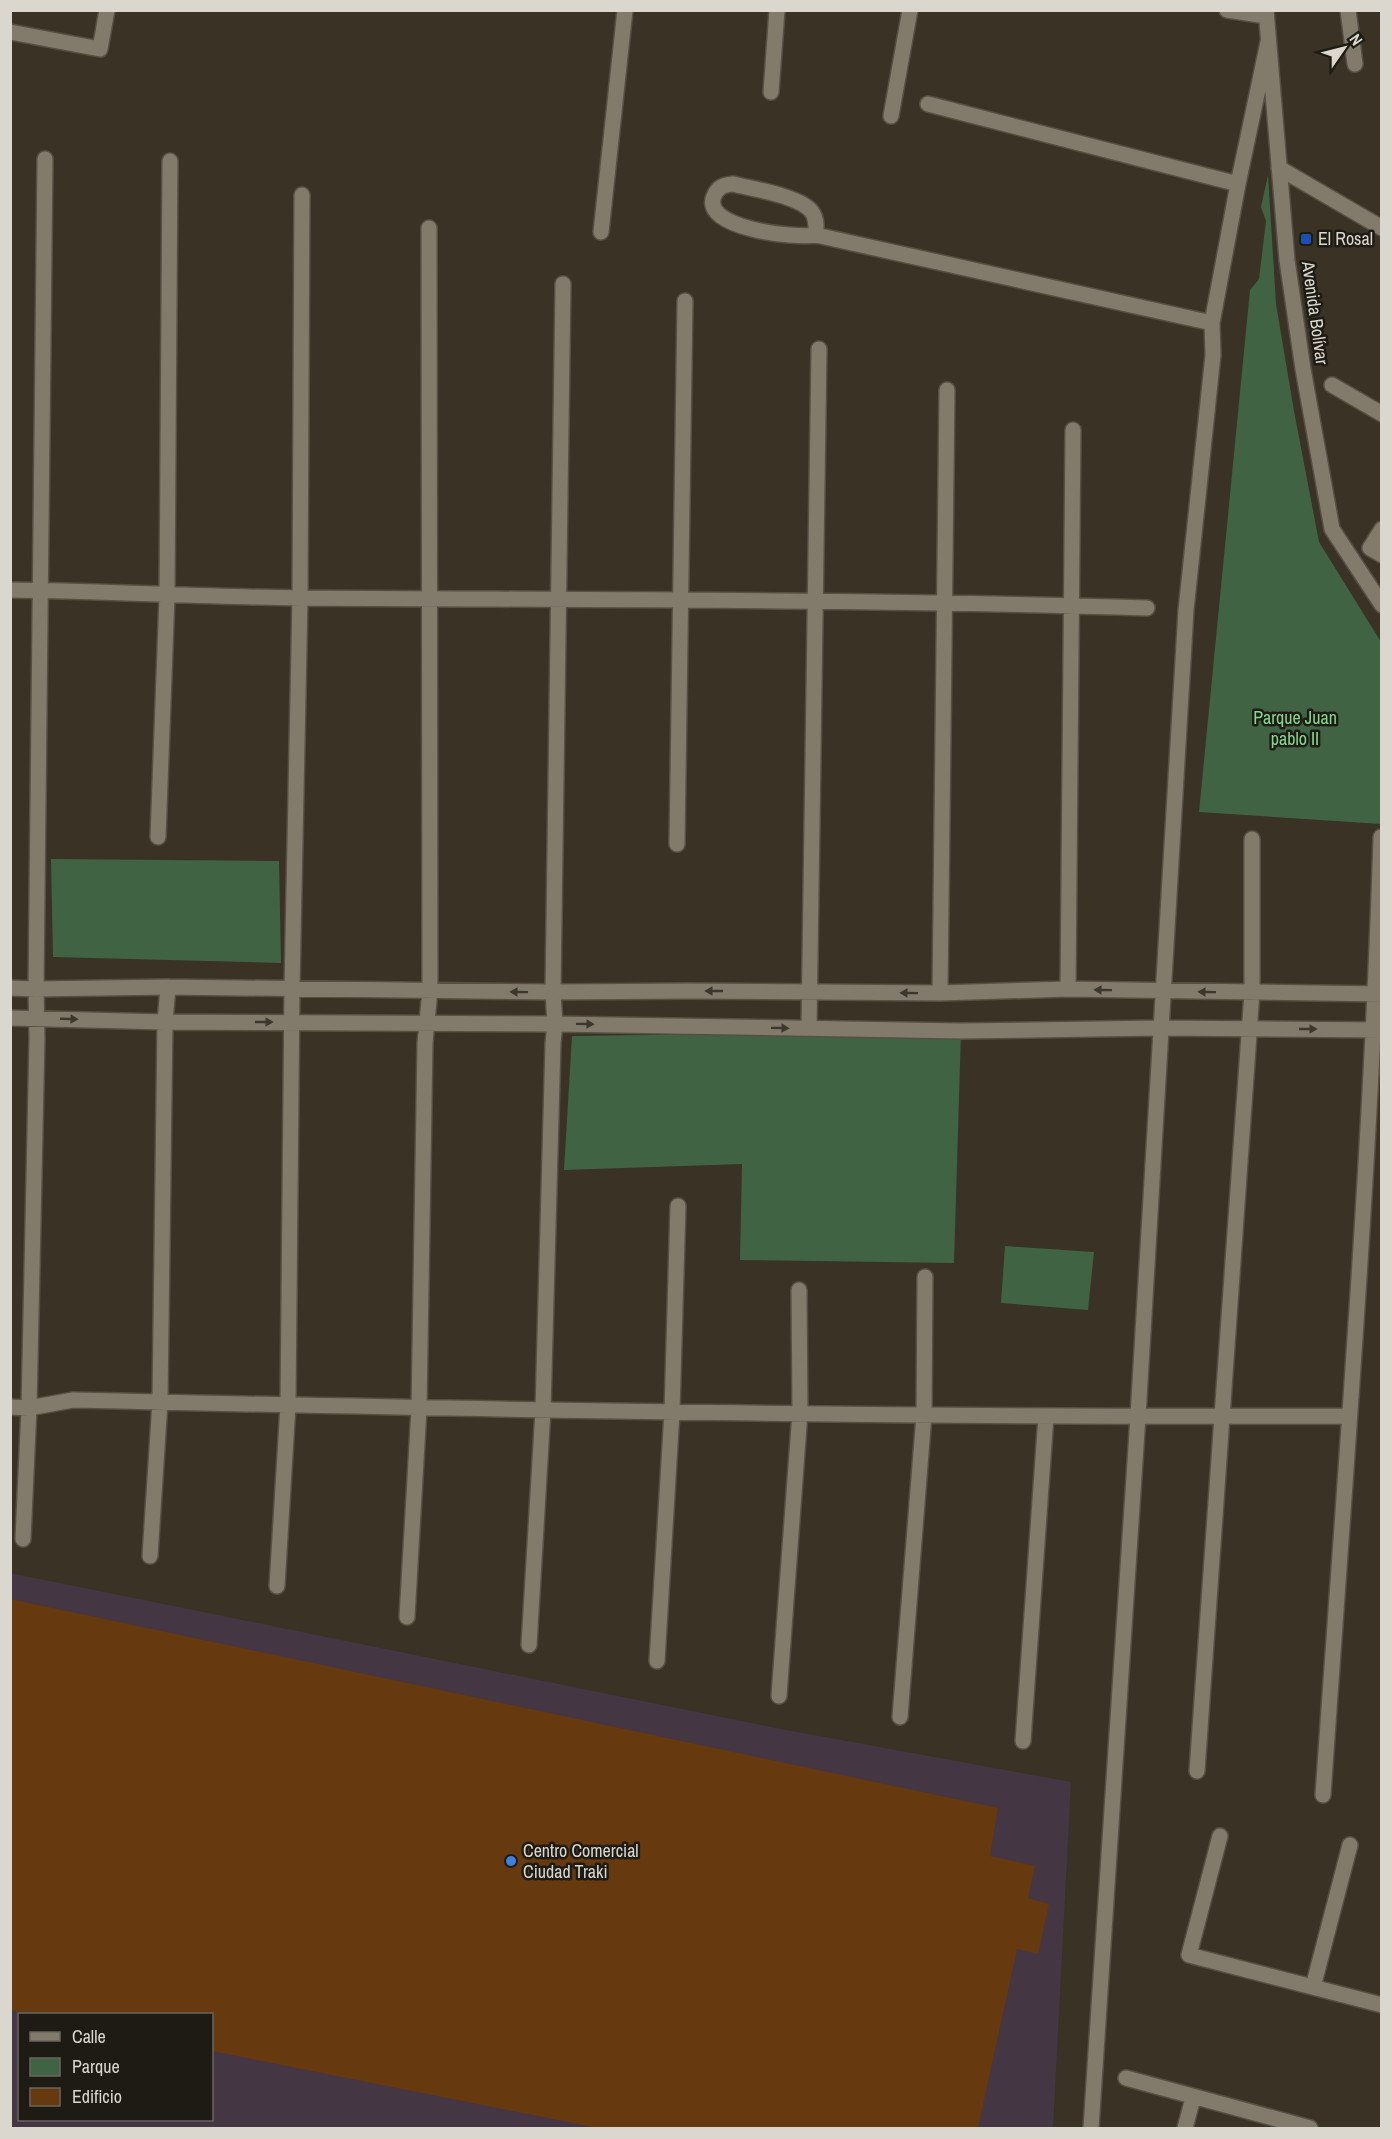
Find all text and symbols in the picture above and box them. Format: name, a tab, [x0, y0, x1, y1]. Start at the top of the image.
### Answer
north arrow	[1314, 18, 1374, 78]
text: N	[1345, 29, 1368, 50]
place label: El Rosal	[1318, 226, 1373, 251]
marker: El Rosal	[1299, 232, 1313, 246]
street label: Avenida Bolívar	[1296, 259, 1335, 366]
park label: Parque Juan pablo II	[1253, 705, 1337, 751]
one-way arrow	[1094, 985, 1113, 995]
one-way arrow	[704, 986, 723, 996]
one-way arrow	[509, 987, 528, 997]
one-way arrow	[1198, 987, 1217, 997]
one-way arrow	[899, 988, 918, 997]
one-way arrow	[59, 1014, 78, 1024]
one-way arrow	[254, 1017, 273, 1027]
one-way arrow	[575, 1019, 594, 1029]
one-way arrow	[770, 1023, 789, 1033]
one-way arrow	[1298, 1024, 1317, 1034]
place label: Centro Comercial Ciudad Traki	[523, 1838, 639, 1884]
marker: Centro Comercial Ciudad Traki	[504, 1854, 518, 1868]
legend	[18, 2013, 213, 2121]
text: Calle	[72, 2024, 106, 2049]
text: Parque	[72, 2054, 120, 2079]
text: Edificio	[72, 2084, 122, 2109]

